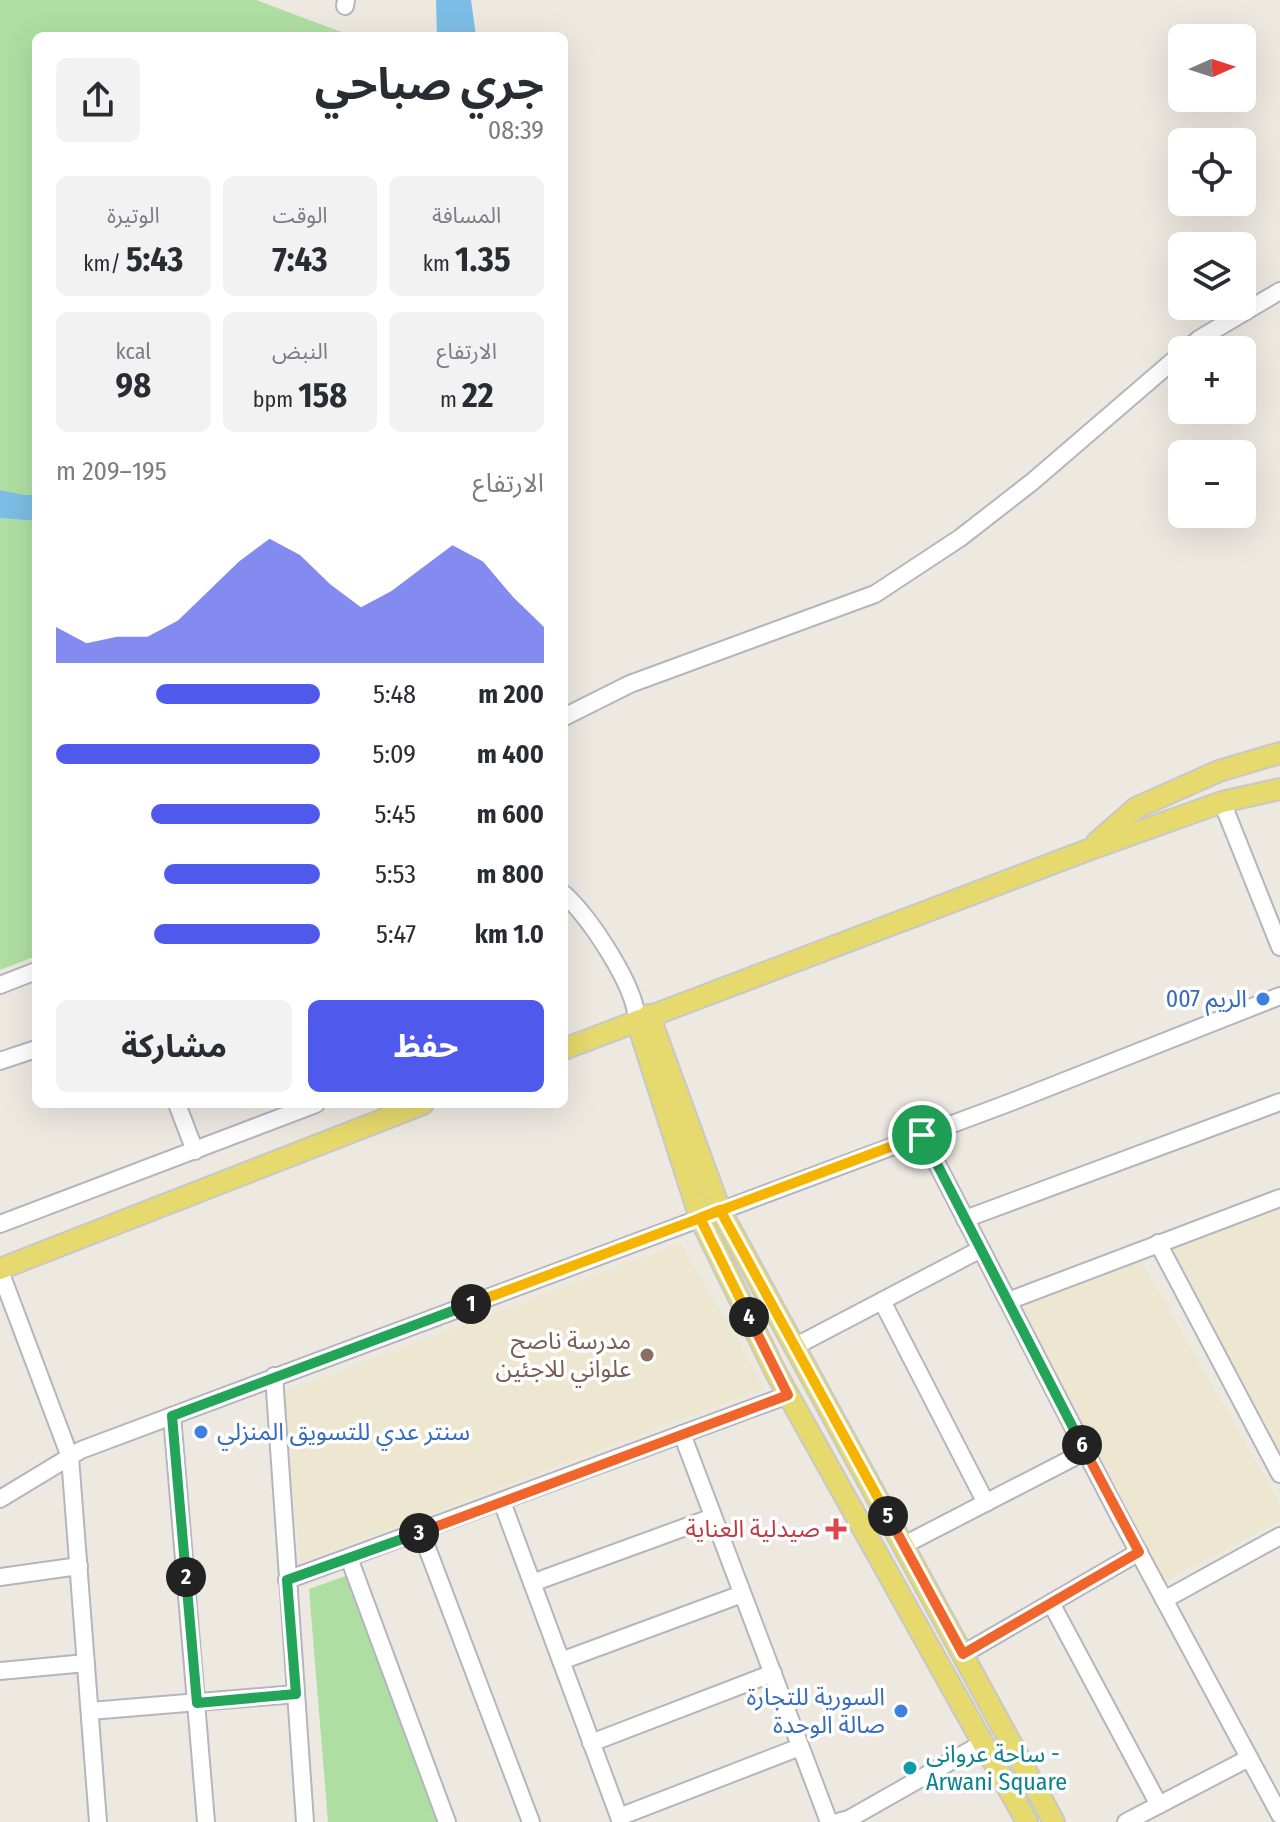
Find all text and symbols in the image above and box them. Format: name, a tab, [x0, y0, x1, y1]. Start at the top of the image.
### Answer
north arrow	[1168, 24, 1256, 112]
map controls	[1168, 24, 1256, 528]
button: share	[56, 58, 140, 142]
text: جري صباحي	[315, 58, 544, 111]
text: 08:39	[488, 115, 544, 146]
button: locate	[1168, 128, 1256, 216]
text: الوتيرة	[107, 202, 160, 229]
text: الوقت	[272, 202, 328, 229]
text: المسافة	[432, 202, 501, 229]
button: layers	[1168, 232, 1256, 320]
text: 5:43	[126, 239, 183, 280]
text: 7:43	[272, 239, 328, 280]
text: 1.35	[455, 239, 511, 280]
text: /km	[83, 250, 126, 277]
text: km	[423, 250, 455, 277]
button: +	[1168, 336, 1256, 424]
text: kcal	[116, 338, 151, 365]
text: النبض	[272, 338, 328, 365]
text: الارتفاع	[436, 338, 497, 365]
text: 98	[116, 365, 151, 406]
text: 158	[298, 375, 347, 416]
text: 22	[462, 375, 493, 416]
text: bpm	[253, 386, 298, 413]
text: m	[440, 386, 462, 413]
button: −	[1168, 440, 1256, 528]
text: 195–209 m	[56, 456, 167, 487]
text: الارتفاع	[473, 468, 544, 499]
text: 5:48	[373, 679, 416, 710]
text: 200 m	[478, 679, 544, 710]
text: 5:09	[373, 739, 416, 770]
text: 400 m	[477, 739, 544, 770]
text: 5:45	[374, 799, 416, 830]
text: 600 m	[477, 799, 544, 830]
text: 5:53	[375, 859, 416, 890]
text: 800 m	[477, 859, 544, 890]
text: 5:47	[376, 919, 416, 950]
text: 1.0 km	[475, 919, 544, 950]
place label: الريم 007	[1166, 985, 1247, 1016]
marker: الريم 007	[1254, 990, 1272, 1008]
button: مشاركة	[56, 1000, 292, 1092]
button: حفظ	[308, 1000, 544, 1092]
pin	[888, 1101, 956, 1169]
icon: arrive	[900, 1113, 944, 1157]
pin: 1	[451, 1284, 491, 1324]
text: 1	[466, 1290, 476, 1317]
pin: 4	[729, 1297, 769, 1337]
text: 4	[743, 1303, 755, 1330]
place label: مدرسة ناصح علواني للاجئين	[495, 1327, 631, 1388]
marker: مدرسة ناصح علواني للاجئين	[638, 1346, 656, 1364]
place label: سنتر عدي للتسويق المنزلي	[217, 1418, 470, 1451]
marker: سنتر عدي للتسويق المنزلي	[192, 1423, 210, 1441]
pin: 6	[1062, 1425, 1102, 1465]
text: 6	[1076, 1431, 1088, 1458]
pin: 5	[868, 1496, 908, 1536]
text: 5	[883, 1502, 893, 1529]
pin: 3	[399, 1513, 439, 1553]
place label: صيدلية العناية	[686, 1515, 820, 1543]
text: 3	[414, 1519, 424, 1546]
marker: صيدلية العناية	[827, 1520, 845, 1538]
pin: 2	[166, 1557, 206, 1597]
text: 2	[181, 1563, 191, 1590]
place label: السورية للتجارة صالة الوحدة	[747, 1683, 885, 1739]
marker: السورية للتجارة صالة الوحدة	[892, 1702, 910, 1720]
place label: ساحة عرواني - Arwani Square	[926, 1740, 1067, 1796]
marker: ساحة عرواني - Arwani Square	[901, 1759, 919, 1777]

